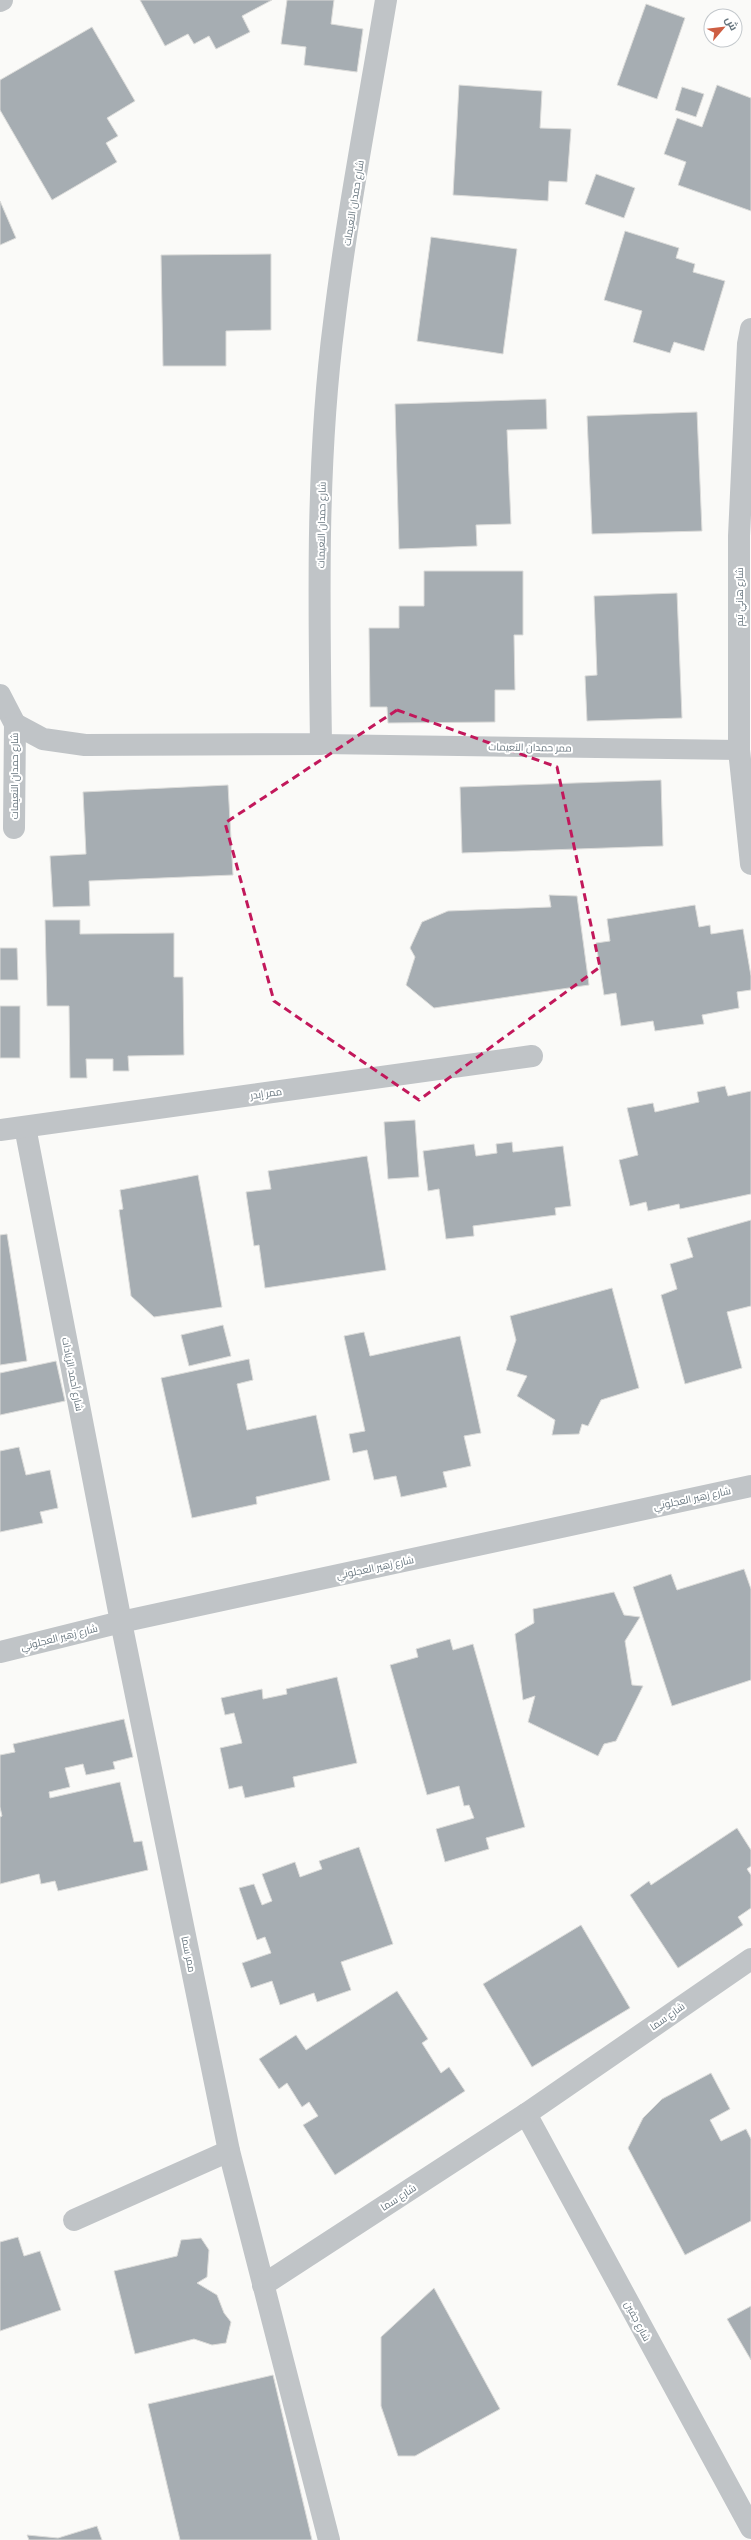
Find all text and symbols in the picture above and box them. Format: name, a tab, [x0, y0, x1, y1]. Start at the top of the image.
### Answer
north arrow	[703, 8, 743, 48]
text: ش	[722, 14, 740, 33]
street label: شارع حمدان النعيمات	[340, 159, 367, 247]
street label: شارع حمدان النعيمات	[314, 482, 329, 568]
street label: شارع هاني تيم	[733, 568, 747, 626]
street label: شارع حمدان النعيمات	[8, 733, 21, 819]
street label: ممر حمدان النعيمات	[488, 740, 572, 755]
street label: ممر إبدر	[248, 1085, 283, 1102]
street label: شارع أحمد الزيادات	[59, 1336, 86, 1412]
street label: شارع زهير العجلوني	[652, 1484, 732, 1514]
street label: شارع زهير العجلوني	[335, 1553, 415, 1583]
street label: شارع زهير العجلوني	[19, 1622, 99, 1654]
street label: ممر سما	[179, 1935, 199, 1973]
street label: شارع سما	[647, 2000, 687, 2033]
street label: شارع سما	[378, 2181, 418, 2214]
street label: شارع جفين	[622, 2299, 654, 2344]

